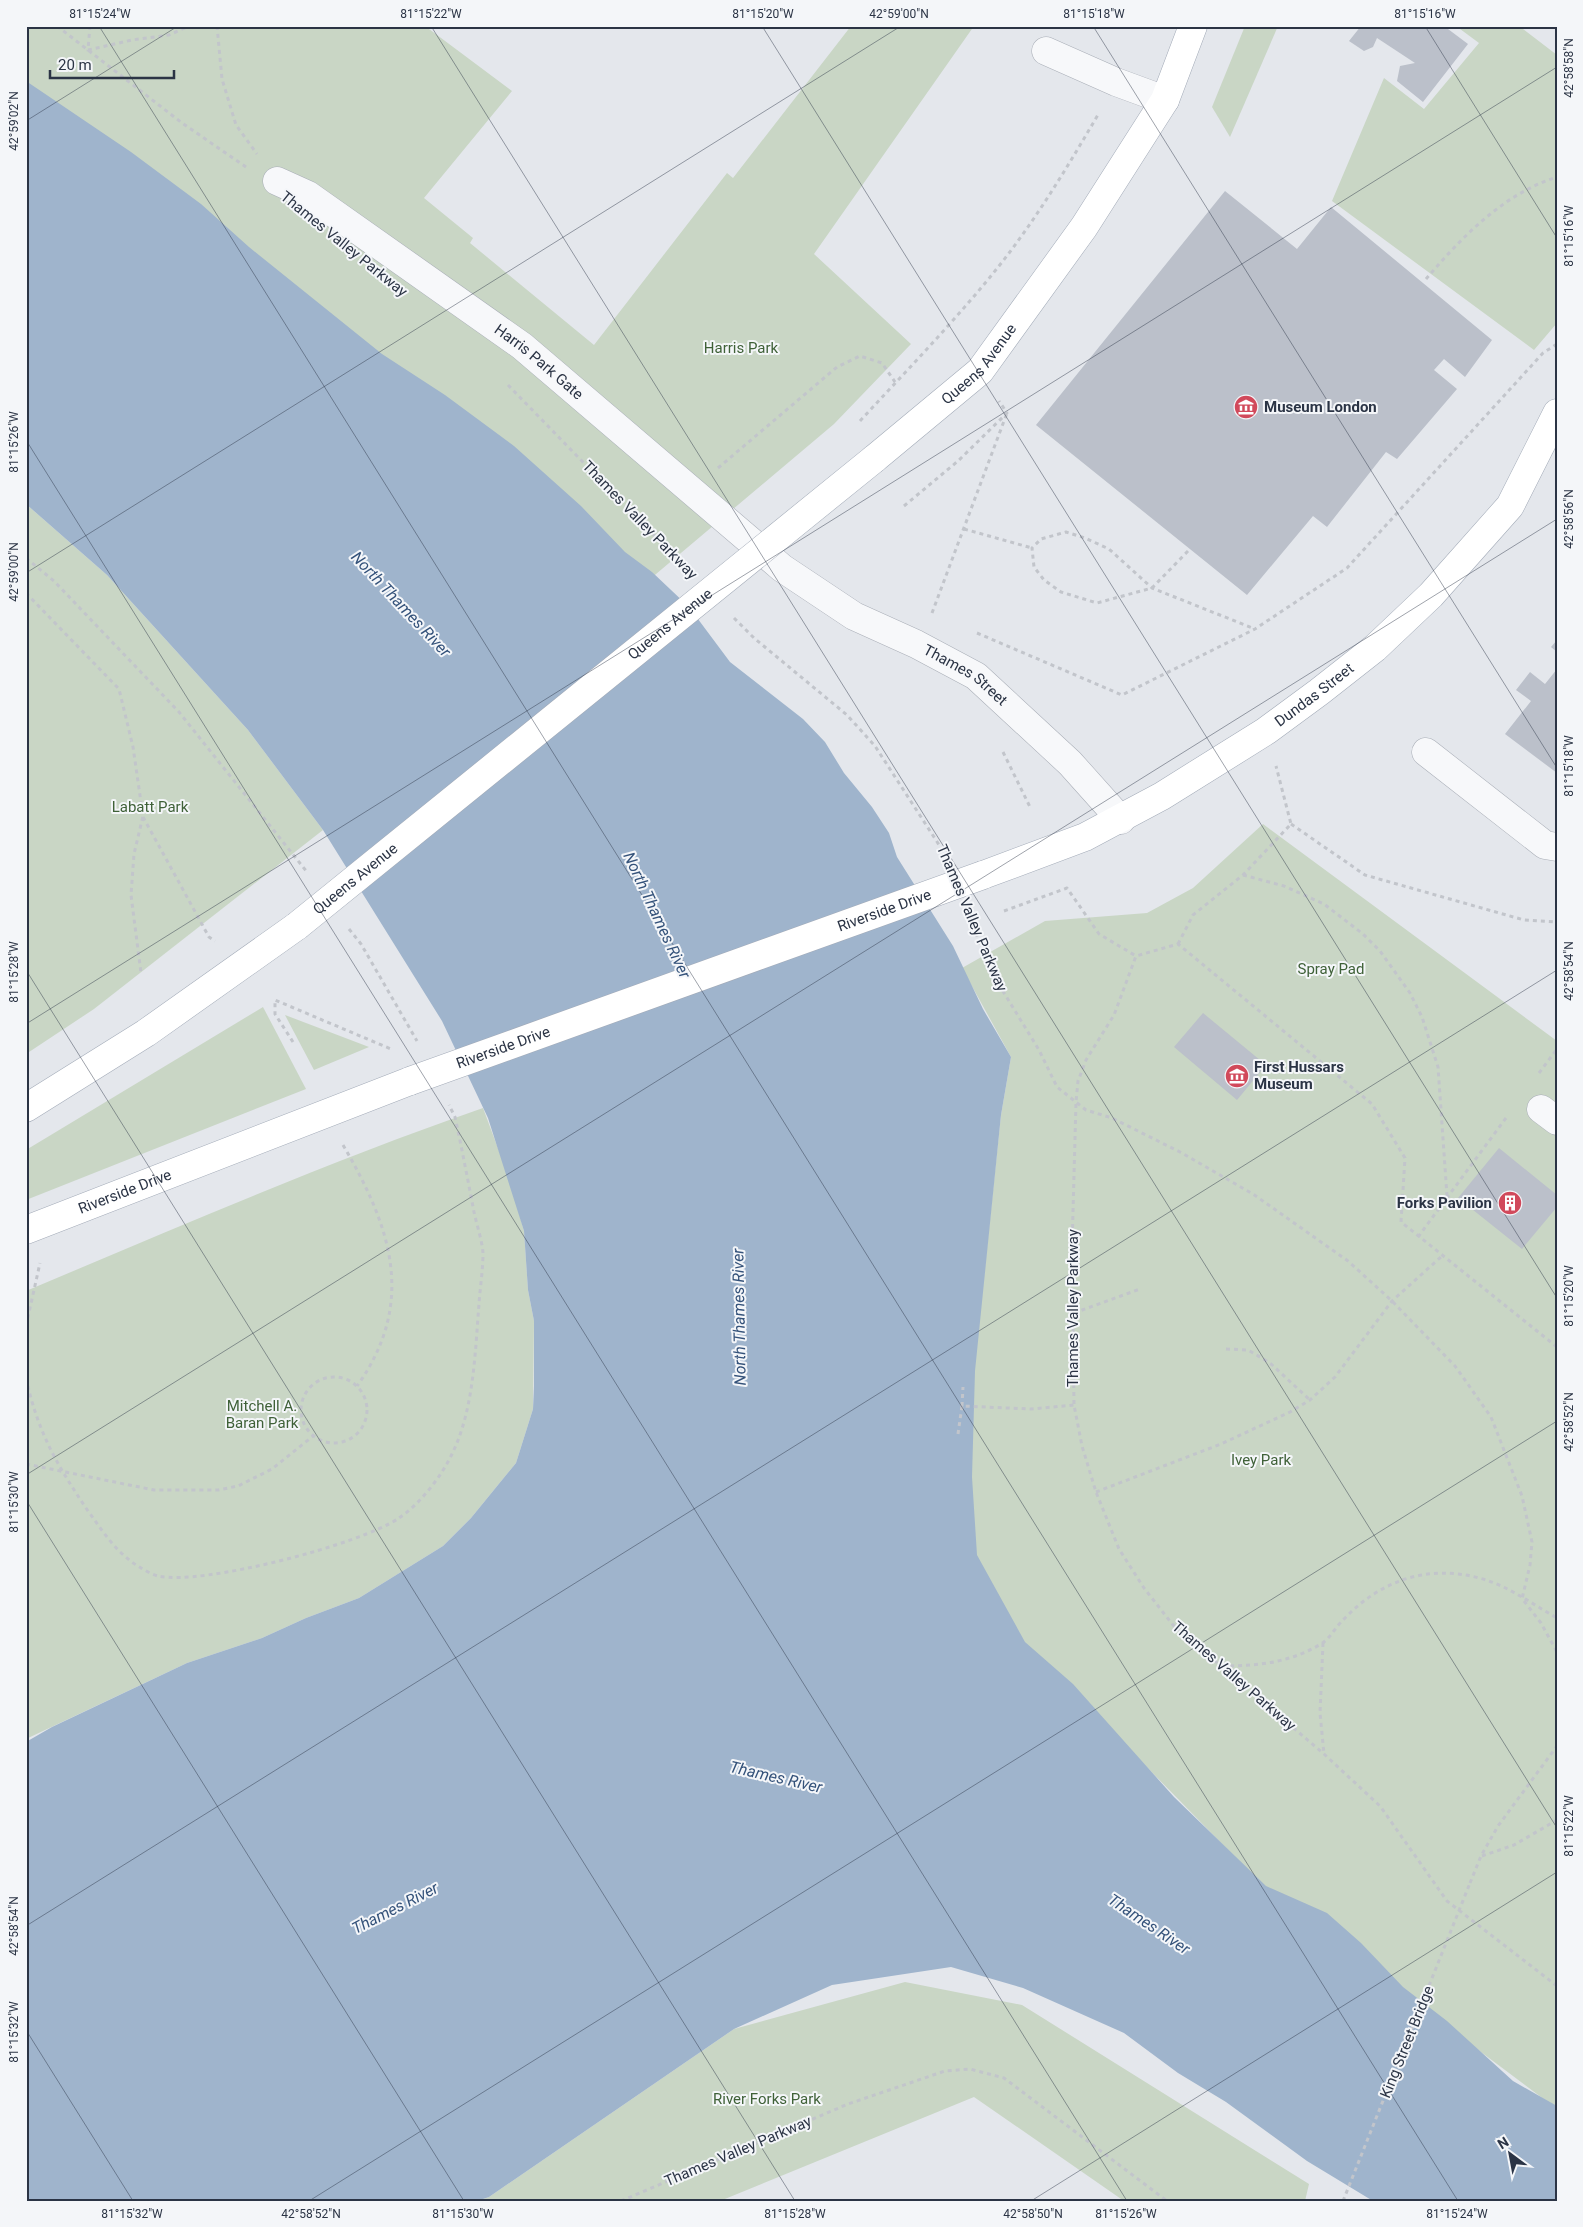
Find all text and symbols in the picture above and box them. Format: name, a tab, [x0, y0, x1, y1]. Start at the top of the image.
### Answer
text: 81°15'24"W	[69, 7, 131, 21]
text: 81°15'22"W	[400, 7, 462, 21]
text: 81°15'20"W	[732, 7, 794, 21]
text: 42°59'00"N	[869, 7, 929, 21]
text: 81°15'18"W	[1063, 7, 1125, 21]
text: 81°15'16"W	[1394, 7, 1456, 21]
text: 42°58'58"N	[1562, 38, 1576, 98]
scale bar	[50, 48, 174, 80]
text: 20 m	[58, 56, 92, 74]
text: 42°59'02"N	[7, 91, 21, 151]
street label: Thames Valley Parkway	[277, 187, 411, 301]
text: 81°15'16"W	[1562, 205, 1576, 267]
street label: Harris Park Gate	[491, 320, 587, 403]
street label: Queens Avenue	[938, 320, 1020, 408]
park label: Harris Park	[704, 339, 779, 357]
museum icon: Museum London	[1233, 394, 1259, 420]
place label: Museum London	[1264, 398, 1377, 416]
text: 81°15'26"W	[7, 411, 21, 473]
street label: Thames Valley Parkway	[579, 457, 701, 583]
text: 42°58'56"N	[1562, 489, 1576, 549]
text: 42°59'00"N	[7, 542, 21, 602]
water label: North Thames River	[347, 547, 455, 661]
street label: Queens Avenue	[624, 584, 716, 664]
street label: Thames Street	[920, 641, 1011, 709]
street label: Dundas Street	[1271, 659, 1357, 730]
text: 81°15'18"W	[1562, 735, 1576, 797]
park label: Labatt Park	[112, 798, 189, 816]
street label: Queens Avenue	[309, 839, 401, 918]
street label: Thames Valley Parkway	[933, 842, 1011, 994]
water label: North Thames River	[619, 849, 695, 982]
street label: Riverside Drive	[835, 885, 934, 936]
text: 81°15'28"W	[7, 941, 21, 1003]
text: 42°58'54"N	[1562, 941, 1576, 1001]
park label: Spray Pad	[1298, 960, 1365, 978]
street label: Riverside Drive	[454, 1022, 553, 1073]
place label: First Hussars Museum	[1254, 1058, 1344, 1093]
museum icon: First Hussars Museum	[1224, 1063, 1250, 1089]
street label: Riverside Drive	[76, 1165, 174, 1218]
building icon: Forks Pavilion	[1497, 1190, 1523, 1216]
place label: Forks Pavilion	[1397, 1194, 1492, 1212]
street label: Thames Valley Parkway	[1064, 1229, 1082, 1387]
water label: North Thames River	[728, 1248, 750, 1386]
text: 81°15'20"W	[1562, 1265, 1576, 1327]
text: 42°58'52"N	[1562, 1392, 1576, 1452]
park label: Mitchell A. Baran Park	[226, 1397, 299, 1432]
park label: Ivey Park	[1231, 1451, 1291, 1469]
text: 81°15'30"W	[7, 1471, 21, 1533]
street label: Thames Valley Parkway	[1168, 1617, 1300, 1735]
water label: Thames River	[728, 1757, 825, 1797]
text: 81°15'22"W	[1562, 1795, 1576, 1857]
water label: Thames River	[349, 1878, 442, 1938]
water label: Thames River	[1105, 1890, 1194, 1959]
text: 42°58'54"N	[7, 1896, 21, 1956]
street label: King Street Bridge	[1376, 1983, 1438, 2101]
text: 81°15'32"W	[7, 2001, 21, 2063]
park label: River Forks Park	[713, 2090, 821, 2108]
street label: Thames Valley Parkway	[662, 2112, 814, 2190]
north arrow	[1486, 2130, 1536, 2180]
text: N	[1495, 2134, 1512, 2152]
text: 81°15'32"W	[101, 2207, 163, 2221]
text: 42°58'52"N	[281, 2207, 341, 2221]
text: 81°15'30"W	[432, 2207, 494, 2221]
text: 81°15'28"W	[764, 2207, 826, 2221]
text: 42°58'50"N	[1003, 2207, 1063, 2221]
text: 81°15'26"W	[1095, 2207, 1157, 2221]
text: 81°15'24"W	[1426, 2207, 1488, 2221]

